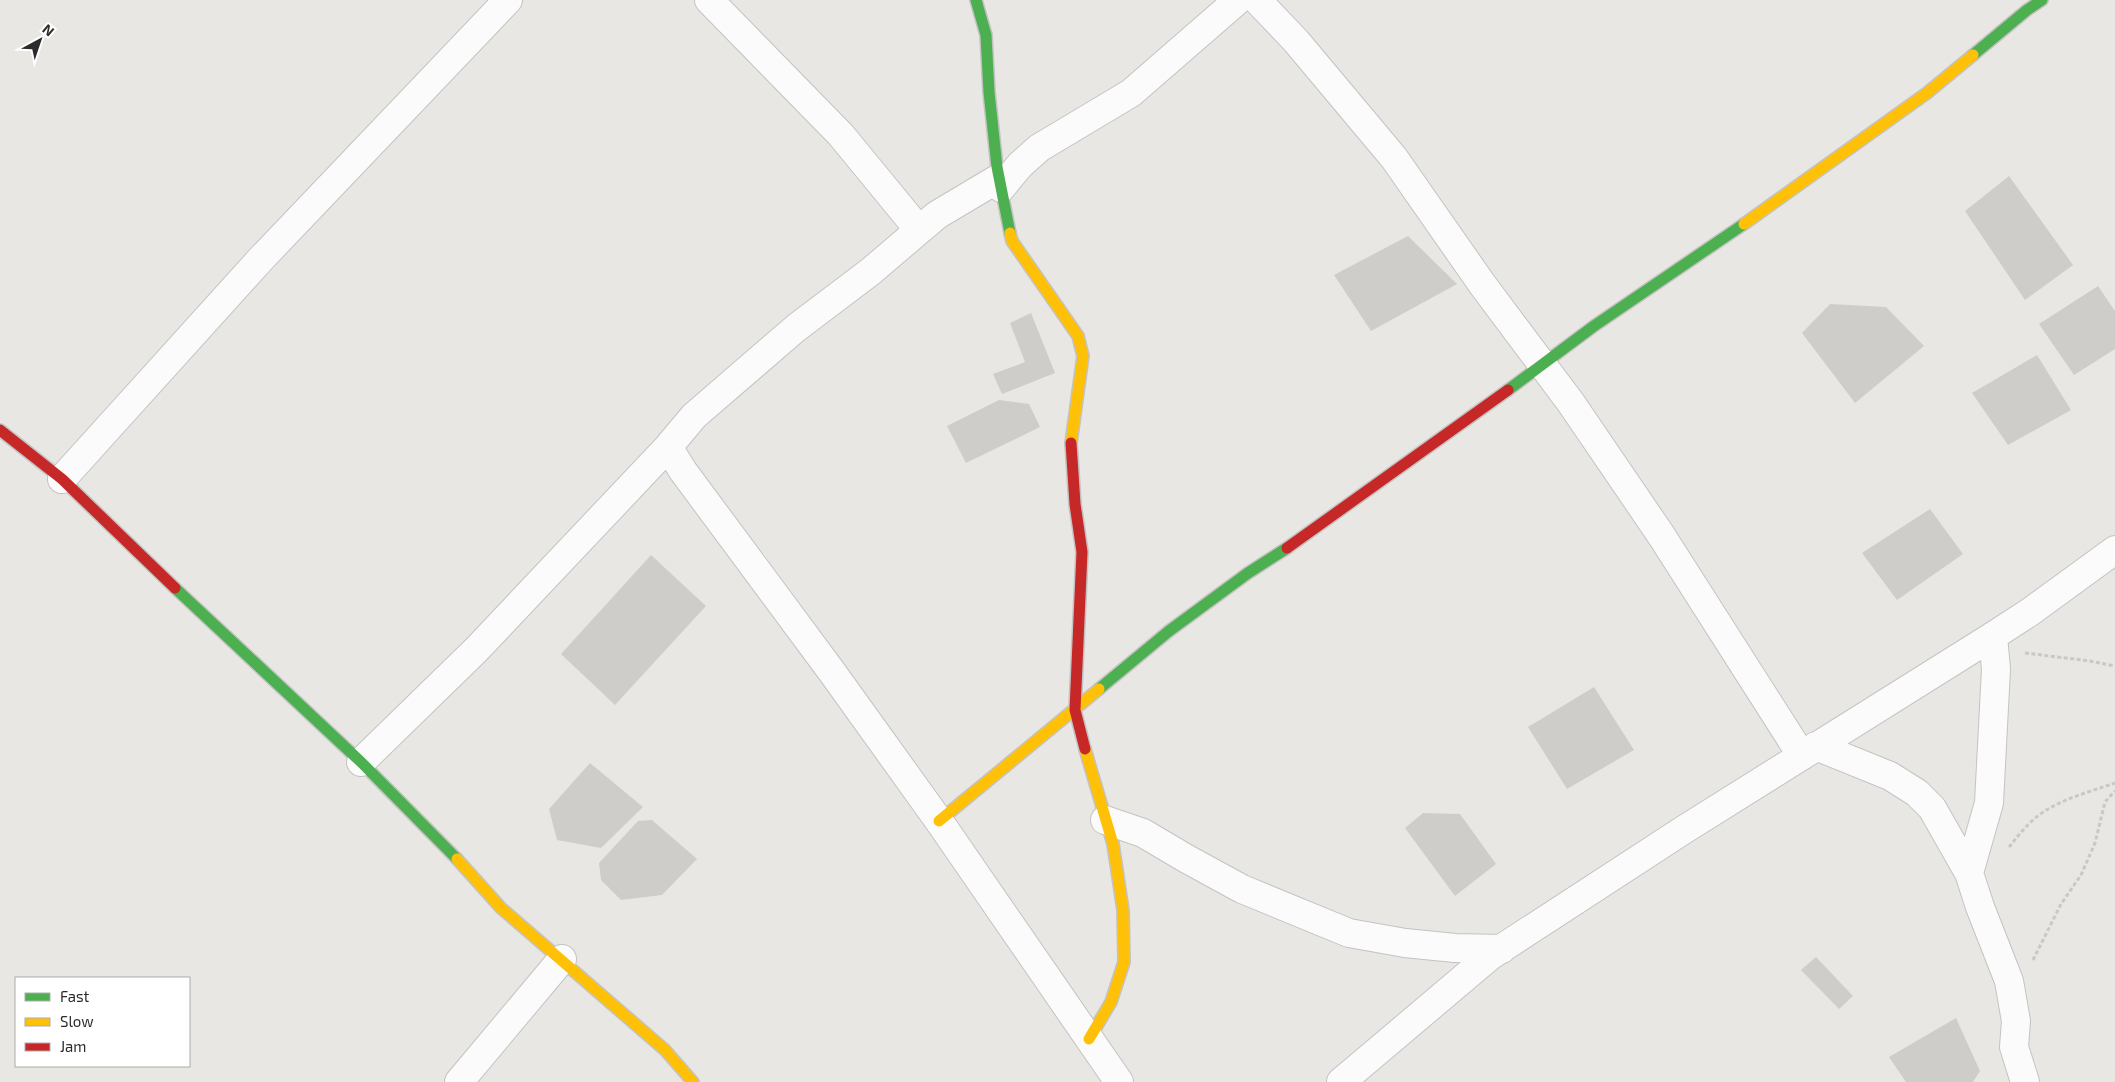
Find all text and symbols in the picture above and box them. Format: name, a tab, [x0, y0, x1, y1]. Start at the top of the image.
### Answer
north arrow	[15, 15, 65, 65]
text: N	[39, 20, 58, 39]
legend	[15, 977, 190, 1067]
text: Fast	[60, 987, 90, 1005]
text: Slow	[60, 1012, 94, 1030]
text: Jam	[60, 1037, 86, 1055]

